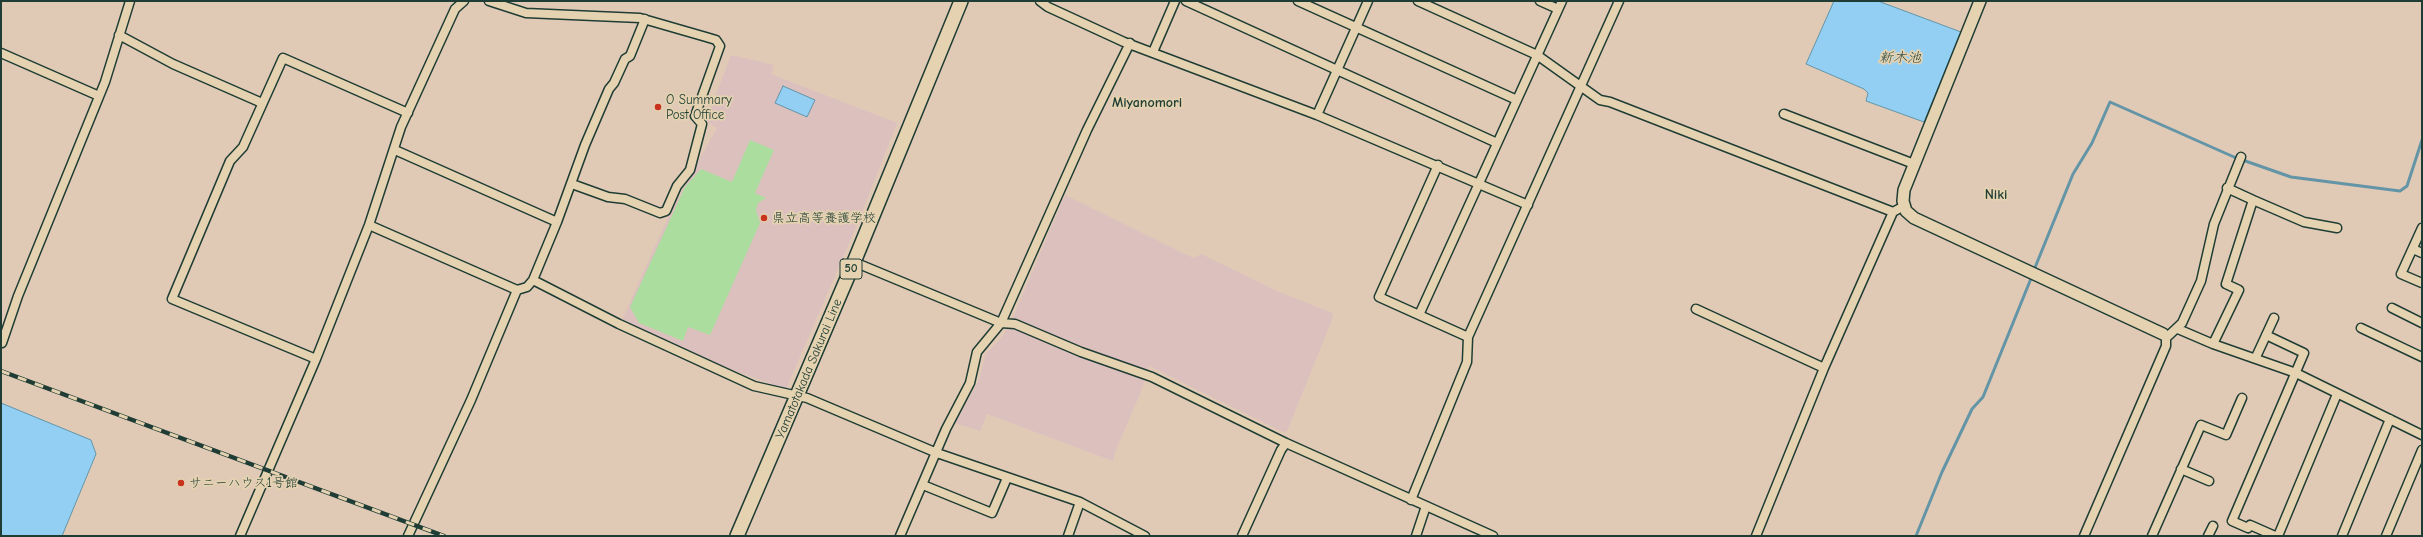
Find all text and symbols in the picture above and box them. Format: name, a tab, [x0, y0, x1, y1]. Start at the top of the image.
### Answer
water label: 新木池	[1879, 50, 1921, 66]
place label: O Summary Post Office	[666, 92, 732, 123]
district label: Miyanomori	[1112, 95, 1182, 111]
marker: O Summary Post Office	[653, 102, 663, 112]
district label: Niki	[1985, 187, 2007, 203]
place label: 県立高等養護学校	[772, 210, 876, 226]
marker: 県立高等養護学校	[759, 213, 769, 223]
road number: 50	[840, 259, 862, 279]
street label: Yamatotakada Sakurai Line	[772, 297, 846, 441]
place label: サニーハウス1号館	[189, 475, 298, 491]
marker: サニーハウス1号館	[176, 478, 186, 488]

